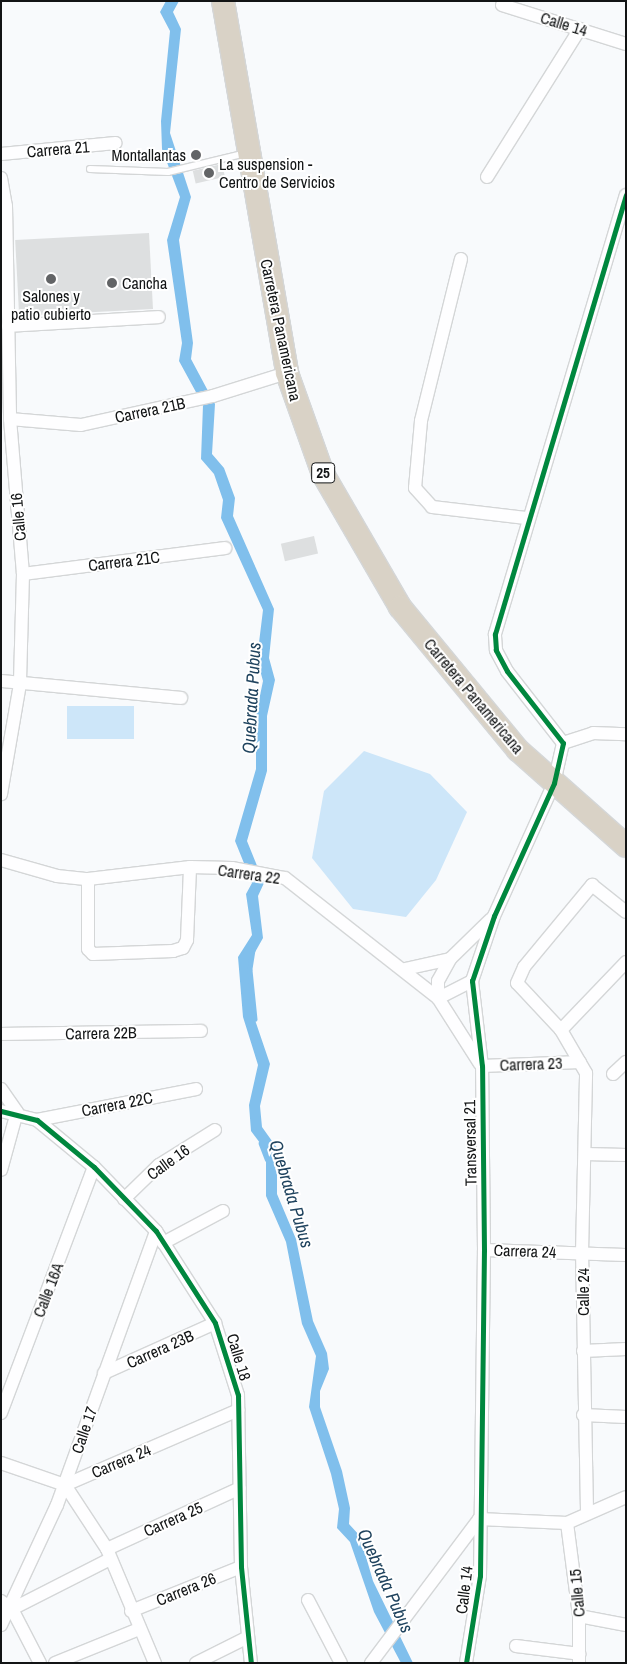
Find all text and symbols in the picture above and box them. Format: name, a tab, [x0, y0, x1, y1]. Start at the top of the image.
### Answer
street label: Calle 14	[538, 8, 590, 40]
street label: Carrera 21	[26, 137, 90, 161]
place label: Montallantas	[112, 145, 186, 165]
marker: Montallantas	[190, 149, 202, 161]
place label: La suspension - Centro de Servicios	[219, 154, 335, 192]
marker: La suspension - Centro de Servicios	[203, 167, 215, 179]
street label: Carretera Panamericana	[257, 257, 305, 403]
marker: Salones y patio cubierto	[45, 273, 57, 285]
place label: Cancha	[122, 273, 167, 293]
marker: Cancha	[106, 277, 118, 289]
place label: Salones y patio cubierto	[11, 286, 91, 324]
street label: Carrera 21B	[113, 393, 187, 427]
road number: 25	[310, 460, 336, 486]
street label: Calle 16	[6, 492, 30, 542]
street label: Carrera 21C	[87, 547, 161, 575]
street label: Carretera Panamericana	[420, 635, 528, 757]
water label: Quebrada Pubus	[238, 642, 266, 754]
street label: Carrera 22	[217, 860, 281, 888]
street label: Carrera 22B	[65, 1023, 137, 1043]
street label: Carrera 23	[499, 1053, 563, 1075]
street label: Carrera 22C	[80, 1088, 154, 1120]
street label: Transversal 21	[460, 1100, 480, 1186]
water label: Quebrada Pubus	[264, 1137, 318, 1251]
street label: Calle 16	[143, 1140, 193, 1184]
street label: Carrera 24	[493, 1240, 557, 1262]
street label: Calle 16A	[29, 1260, 67, 1320]
street label: Calle 24	[573, 1268, 593, 1316]
street label: Carrera 23B	[123, 1326, 197, 1372]
street label: Calle 18	[223, 1331, 255, 1383]
street label: Calle 17	[67, 1404, 101, 1456]
street label: Carrera 24	[88, 1440, 154, 1482]
street label: Carrera 25	[140, 1497, 206, 1541]
water label: Quebrada Pubus	[352, 1526, 418, 1636]
street label: Calle 14	[452, 1565, 476, 1615]
street label: Carrera 26	[153, 1568, 219, 1610]
street label: Calle 15	[565, 1568, 589, 1618]

